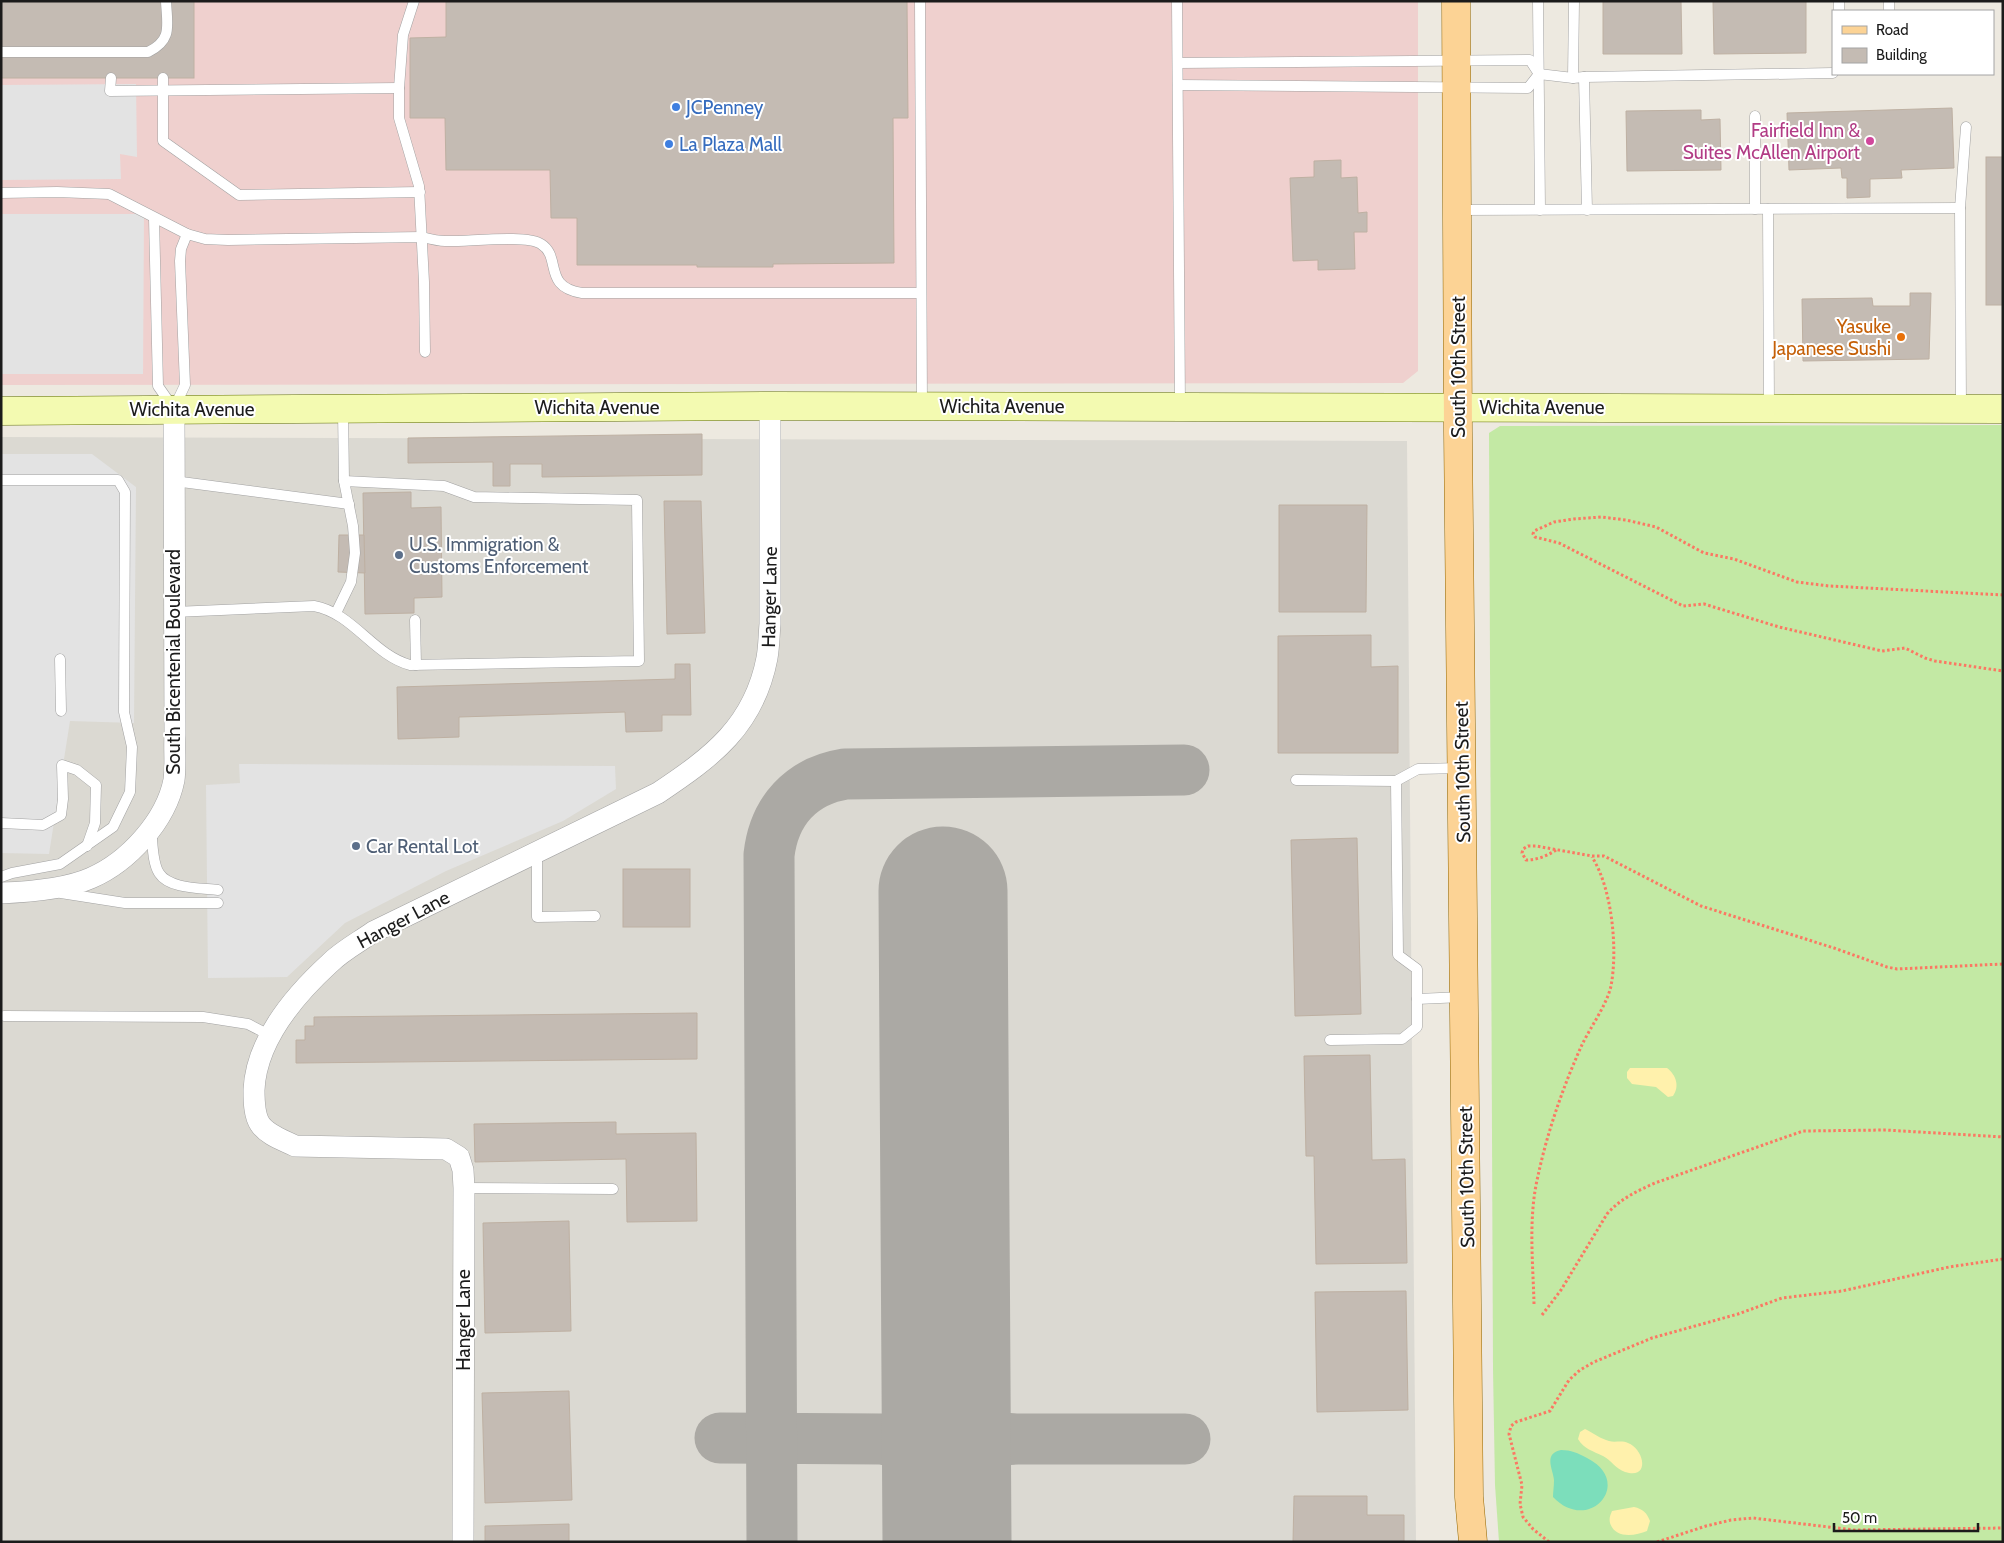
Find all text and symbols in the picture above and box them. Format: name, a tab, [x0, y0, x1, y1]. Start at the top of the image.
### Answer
legend	[1832, 10, 1994, 75]
text: Road	[1876, 21, 1909, 39]
text: Building	[1876, 46, 1927, 64]
place label: JCPenney	[685, 96, 764, 119]
marker: JCPenney	[670, 101, 682, 113]
place label: Fairfield Inn & Suites McAllen Airport	[1683, 119, 1861, 164]
place label: La Plaza Mall	[679, 133, 783, 156]
marker: Fairfield Inn & Suites McAllen Airport	[1864, 135, 1876, 147]
marker: La Plaza Mall	[663, 138, 675, 150]
street label: South 10th Street	[1447, 296, 1470, 438]
place label: Yasuke Japanese Sushi	[1771, 315, 1891, 360]
marker: Yasuke Japanese Sushi	[1895, 331, 1907, 343]
street label: Wichita Avenue	[940, 395, 1065, 418]
street label: Wichita Avenue	[535, 396, 660, 419]
street label: Wichita Avenue	[1480, 396, 1605, 419]
street label: Wichita Avenue	[130, 398, 255, 421]
place label: U.S. Immigration & Customs Enforcement	[409, 533, 589, 578]
street label: Hanger Lane	[757, 546, 782, 648]
street label: South Bicentenial Boulevard	[162, 549, 185, 775]
marker: U.S. Immigration & Customs Enforcement	[393, 549, 405, 561]
street label: South 10th Street	[1450, 700, 1475, 843]
place label: Car Rental Lot	[366, 835, 479, 858]
marker: Car Rental Lot	[350, 840, 362, 852]
street label: Hanger Lane	[353, 885, 454, 953]
street label: South 10th Street	[1454, 1105, 1479, 1248]
street label: Hanger Lane	[452, 1269, 475, 1371]
scale bar	[1834, 1500, 1978, 1532]
text: 50 m	[1842, 1509, 1877, 1527]

